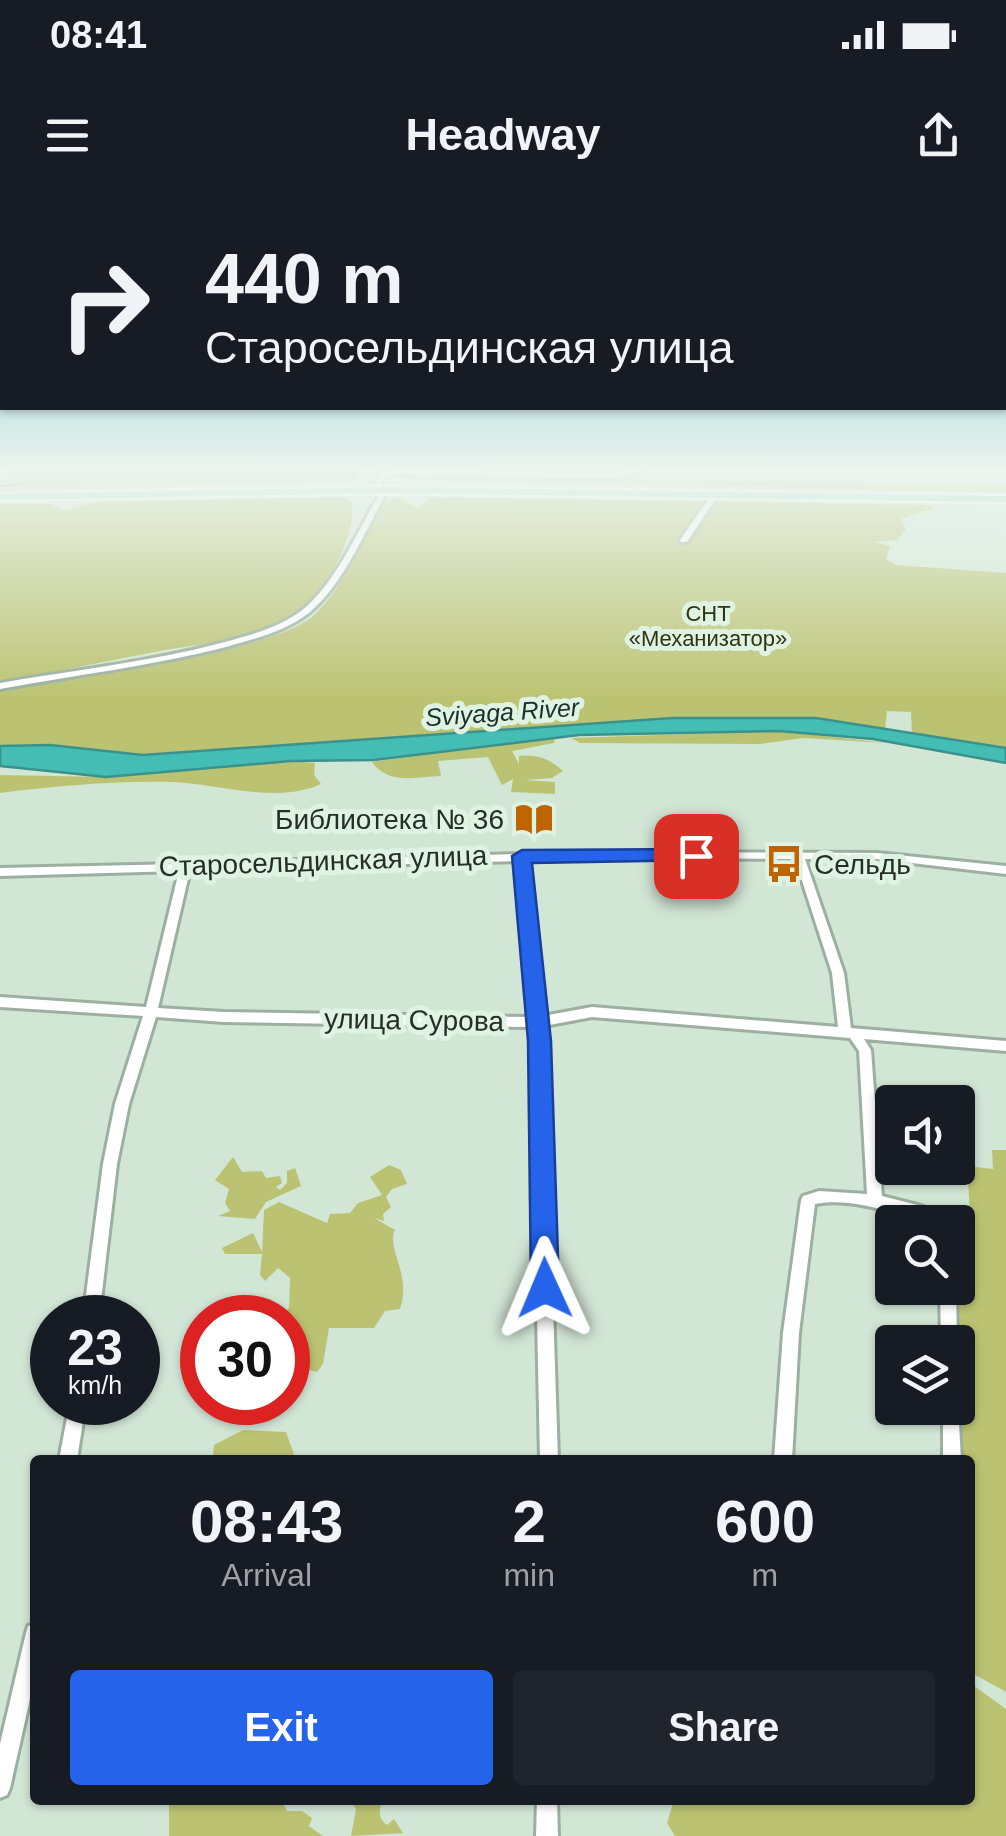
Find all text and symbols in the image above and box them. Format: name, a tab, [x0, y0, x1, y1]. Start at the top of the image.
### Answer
text: 08:41	[50, 14, 147, 56]
icon: menu	[40, 108, 95, 163]
icon: share	[911, 108, 966, 163]
text: Headway	[405, 109, 601, 160]
icon: right	[40, 240, 170, 370]
text: 440 m	[205, 240, 403, 318]
text: Старосельдинская улица	[205, 322, 733, 373]
park label: СНТ «Механизатор»	[629, 601, 787, 651]
water label: Sviyaga River	[424, 693, 582, 731]
library icon: Библиотека № 36	[513, 798, 555, 840]
place label: Библиотека № 36	[275, 804, 504, 835]
pin	[654, 814, 739, 899]
icon: arrive	[669, 829, 724, 884]
street label: Старосельдинская улица	[158, 840, 488, 882]
bus stop icon: Сельдь	[763, 843, 805, 885]
place label: Сельдь	[814, 849, 911, 880]
street label: улица Сурова	[324, 1003, 505, 1037]
map controls	[875, 1085, 975, 1425]
button: sound	[875, 1085, 975, 1185]
button: search	[875, 1205, 975, 1305]
position arrow	[493, 1236, 597, 1340]
speed limit sign: 30	[180, 1295, 310, 1425]
text: 23	[67, 1320, 123, 1376]
button: layers	[875, 1325, 975, 1425]
text: km/h	[68, 1371, 122, 1399]
text: 08:43	[190, 1488, 343, 1555]
text: 2	[512, 1488, 546, 1555]
text: 600	[715, 1488, 815, 1555]
text: Arrival	[221, 1557, 312, 1593]
text: min	[503, 1557, 555, 1593]
text: m	[752, 1557, 778, 1593]
button: Exit	[70, 1670, 493, 1785]
button: Share	[513, 1670, 935, 1785]

